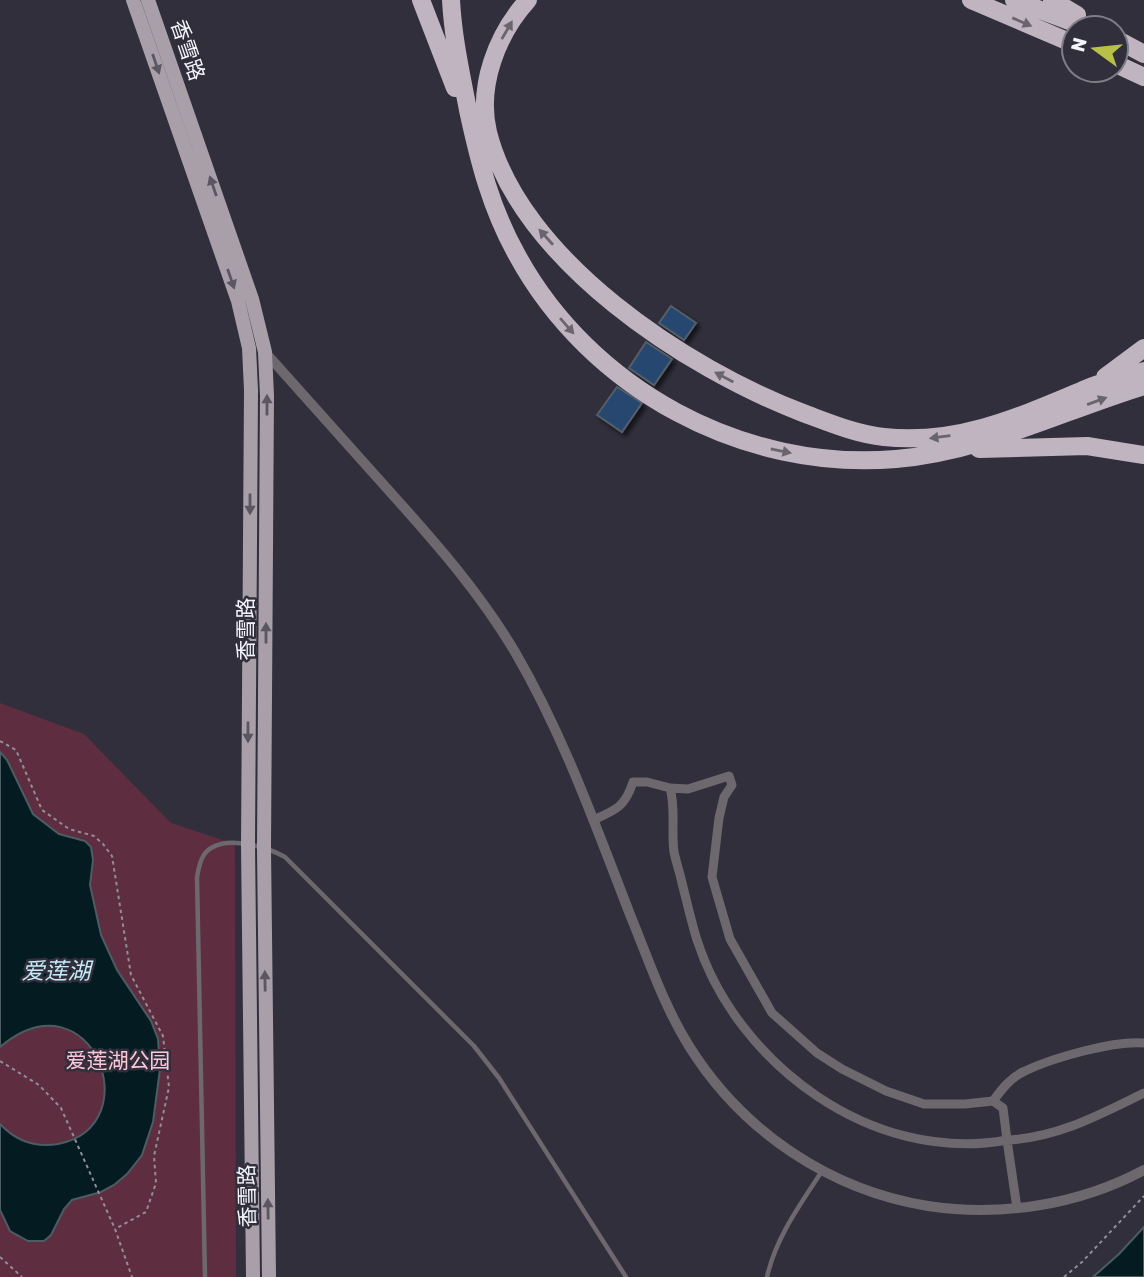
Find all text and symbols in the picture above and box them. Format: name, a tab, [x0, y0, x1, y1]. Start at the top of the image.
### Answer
north arrow	[1060, 14, 1130, 84]
street label: 香雪路	[166, 16, 210, 84]
one-way arrow	[1012, 17, 1033, 28]
one-way arrow	[501, 20, 513, 39]
text: N	[1066, 35, 1092, 54]
one-way arrow	[151, 54, 162, 75]
one-way arrow	[207, 175, 218, 196]
one-way arrow	[538, 228, 554, 246]
one-way arrow	[226, 269, 237, 290]
one-way arrow	[559, 317, 575, 334]
one-way arrow	[714, 371, 734, 383]
one-way arrow	[261, 394, 273, 416]
one-way arrow	[1087, 395, 1108, 406]
one-way arrow	[929, 431, 951, 442]
one-way arrow	[770, 446, 792, 457]
one-way arrow	[244, 494, 256, 516]
street label: 香雪路	[233, 598, 258, 661]
one-way arrow	[260, 622, 272, 644]
one-way arrow	[242, 721, 254, 743]
water label: 爱莲湖	[22, 957, 94, 985]
one-way arrow	[260, 970, 271, 992]
park label: 爱莲湖公园	[66, 1048, 171, 1073]
street label: 香雪路	[234, 1164, 260, 1228]
one-way arrow	[262, 1198, 274, 1220]

